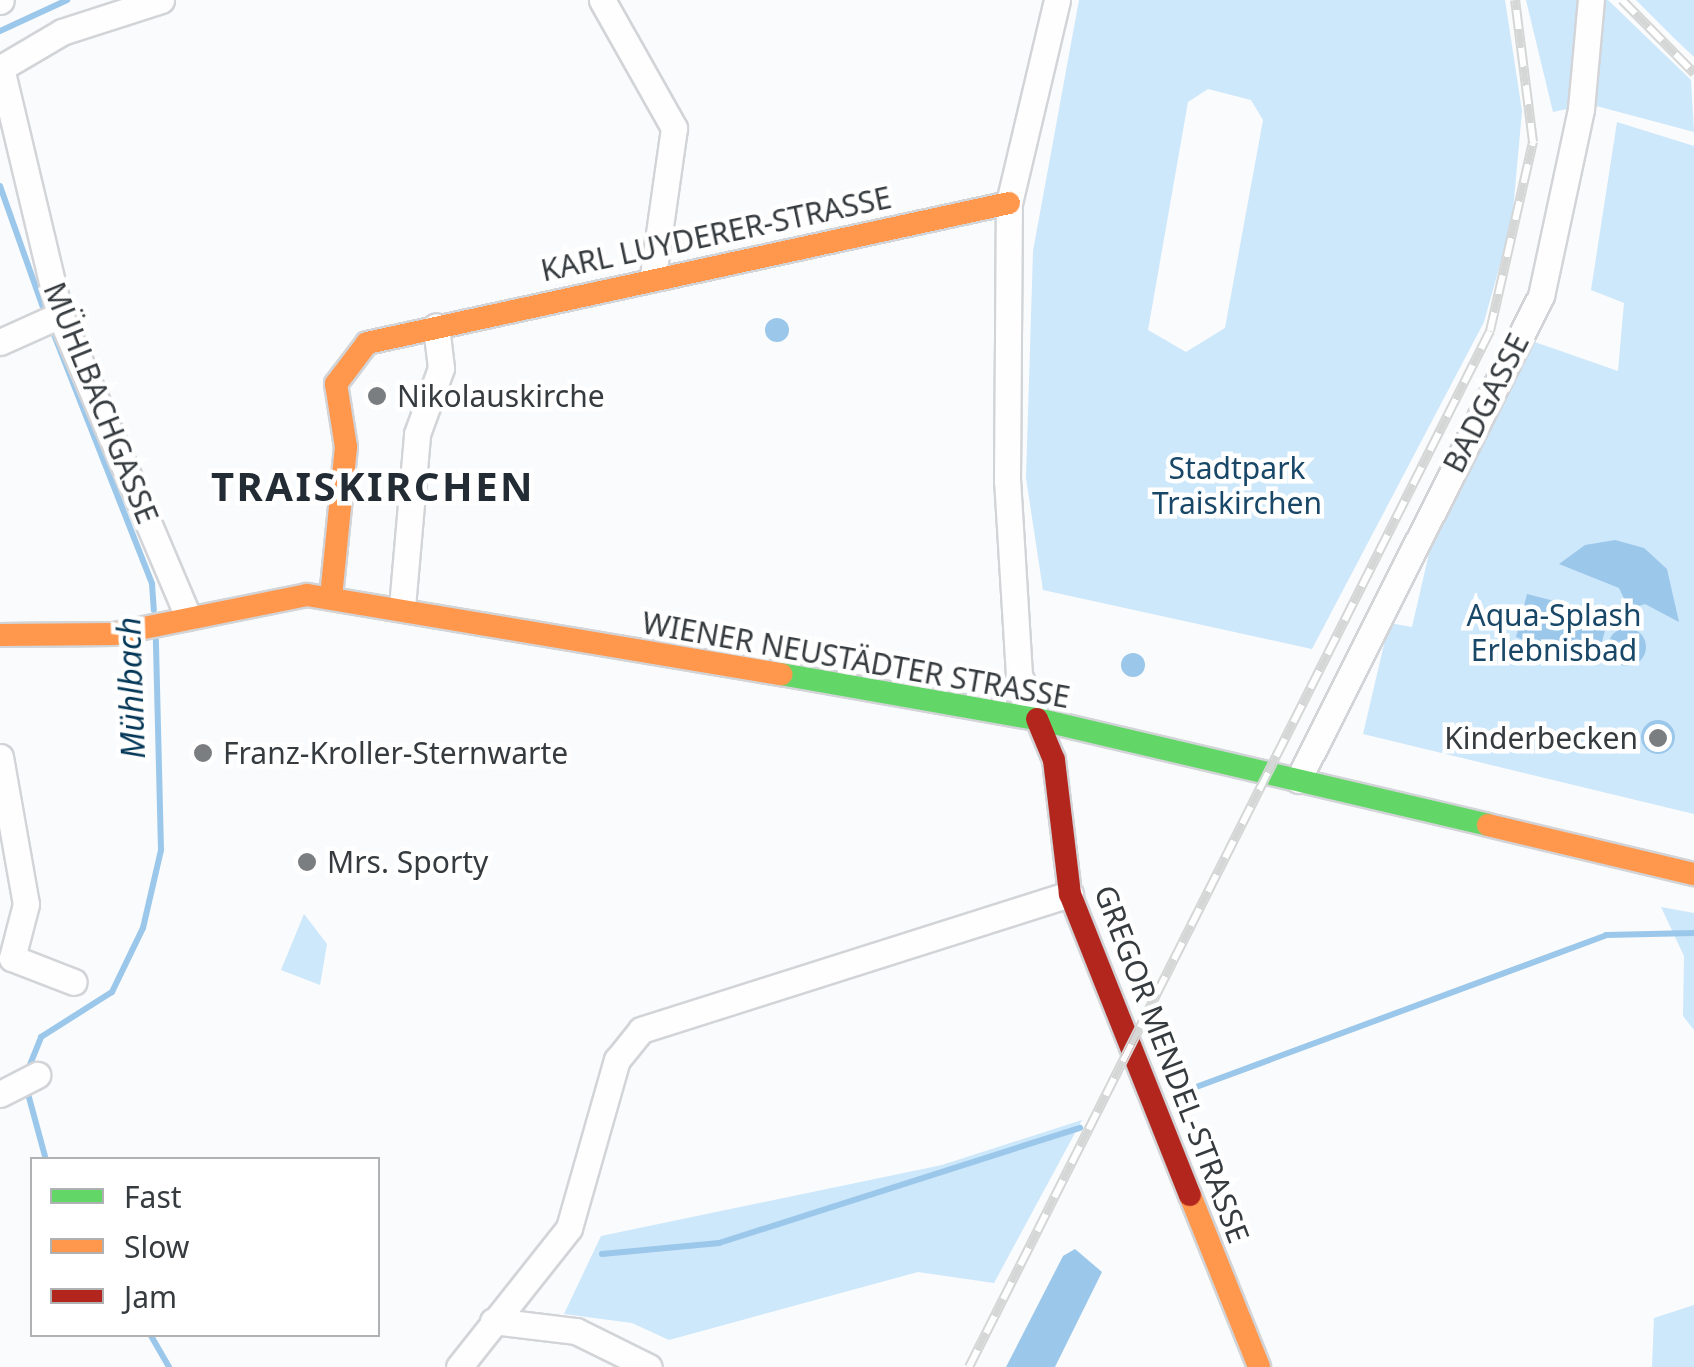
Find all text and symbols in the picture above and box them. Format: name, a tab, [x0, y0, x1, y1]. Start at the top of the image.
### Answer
street label: KARL LUYDERER-STRASSE	[538, 179, 894, 289]
street label: MÜHLBACHGASSE	[36, 277, 166, 529]
street label: BADGASSE	[1436, 327, 1536, 479]
place label: Nikolauskirche	[397, 378, 605, 414]
marker: Nikolauskirche	[366, 385, 388, 407]
park label: Stadtpark Traiskirchen	[1152, 450, 1322, 520]
district label: TRAISKIRCHEN	[211, 462, 535, 510]
park label: Aqua-Splash Erlebnisbad	[1466, 597, 1642, 668]
street label: WIENER NEUSTÄDTER STRASSE	[639, 605, 1073, 715]
water label: Mühlbach	[109, 616, 153, 760]
place label: Kinderbecken	[1444, 720, 1638, 756]
marker: Kinderbecken	[1647, 727, 1669, 749]
place label: Franz-Kroller-Sternwarte	[223, 735, 568, 771]
marker: Franz-Kroller-Sternwarte	[192, 742, 214, 764]
place label: Mrs. Sporty	[327, 844, 488, 880]
marker: Mrs. Sporty	[296, 851, 318, 873]
street label: GREGOR MENDEL-STRASSE	[1087, 880, 1257, 1248]
legend	[30, 1157, 380, 1337]
text: Fast	[124, 1176, 182, 1217]
text: Slow	[124, 1226, 189, 1267]
text: Jam	[124, 1276, 177, 1317]

